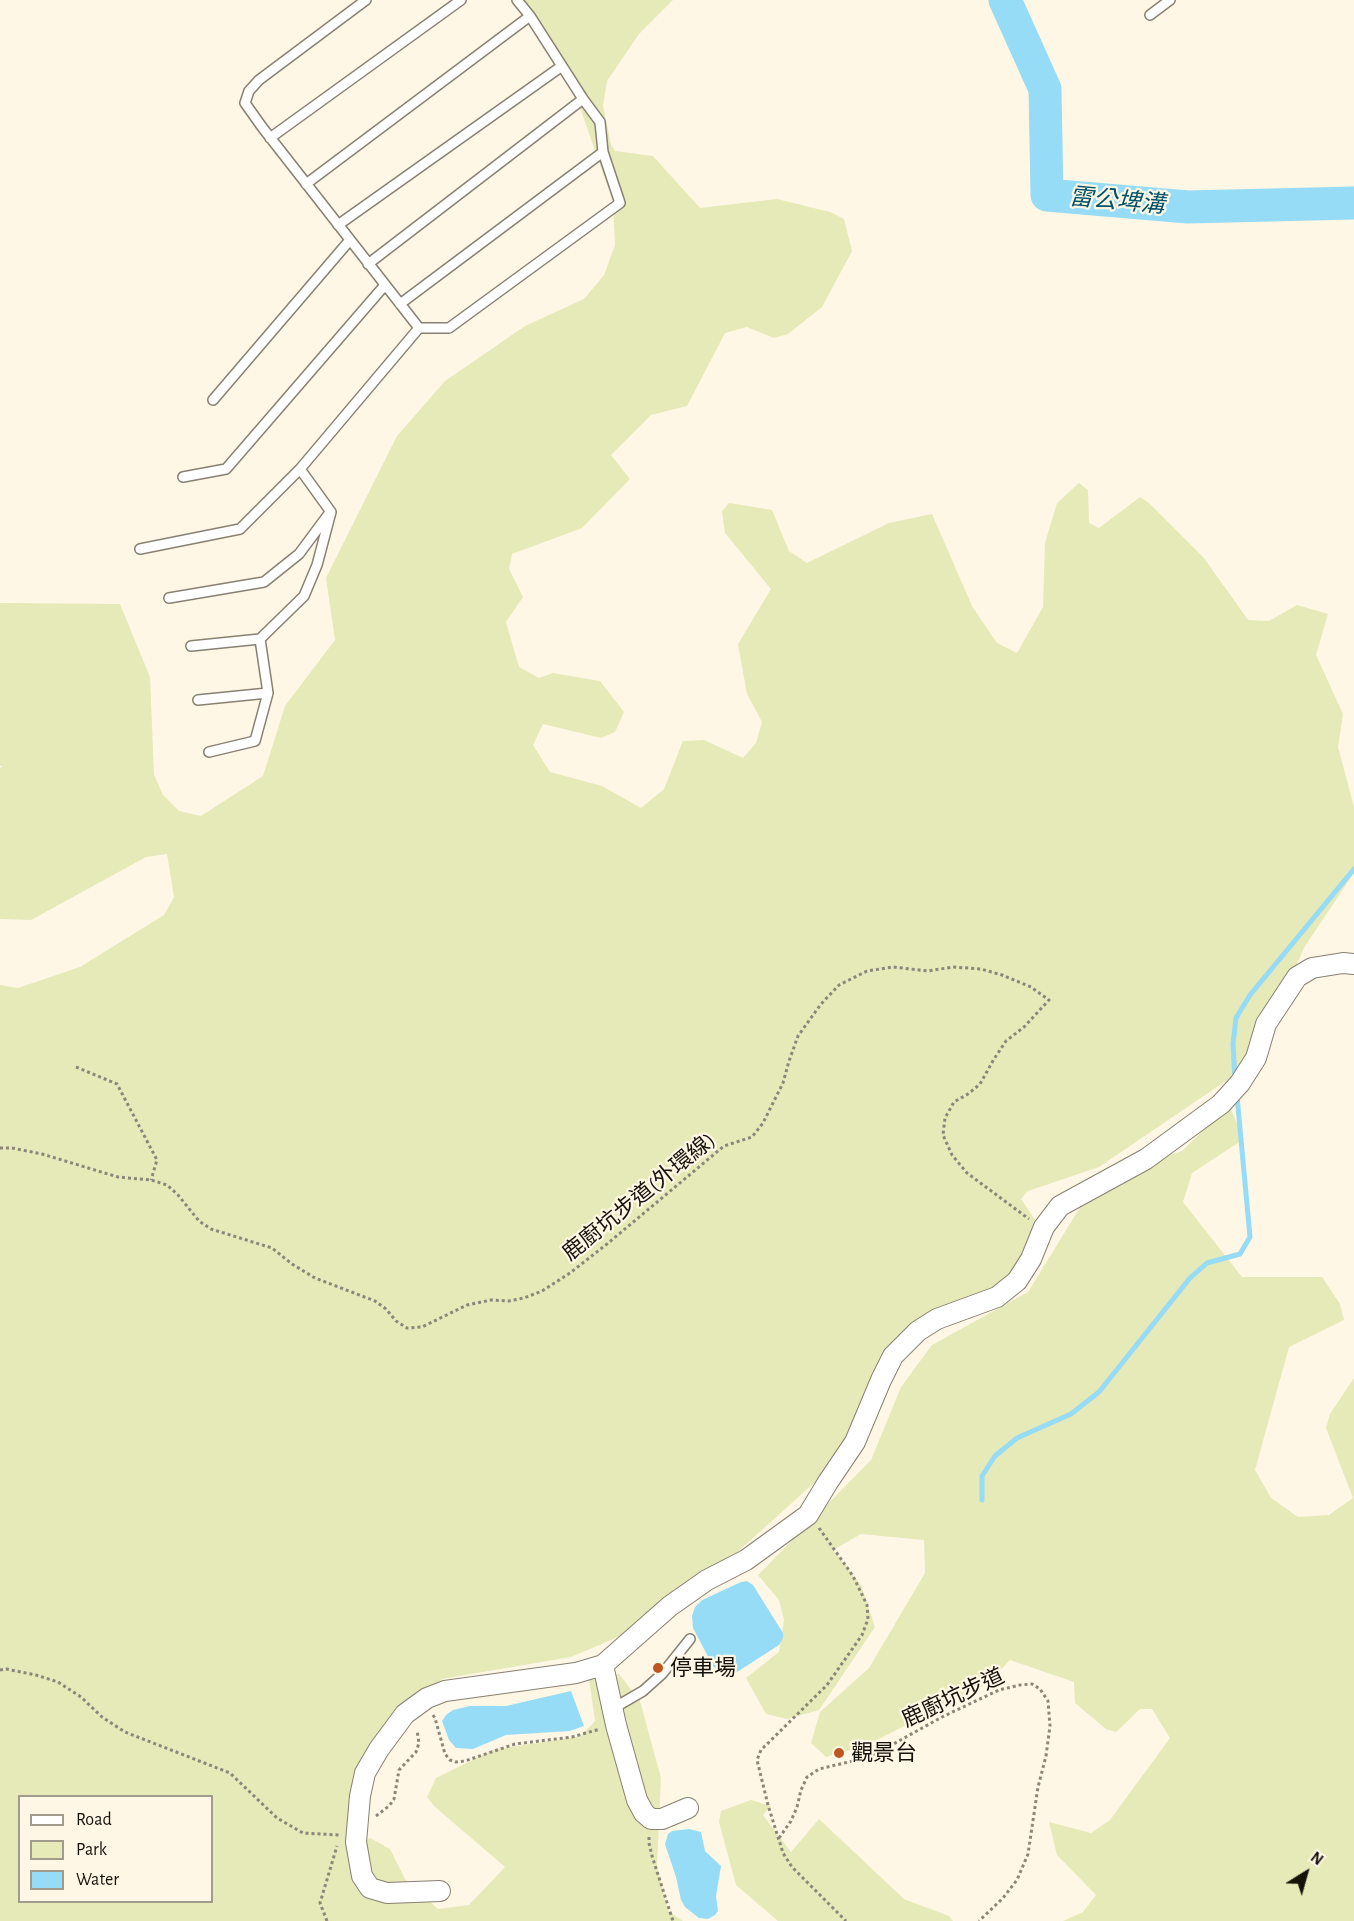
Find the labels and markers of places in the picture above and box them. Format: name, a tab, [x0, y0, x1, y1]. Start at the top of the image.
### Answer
place label: 停車場	[670, 1655, 736, 1681]
marker: 停車場	[651, 1661, 665, 1675]
place label: 觀景台	[851, 1740, 917, 1766]
marker: 觀景台	[832, 1746, 846, 1760]

